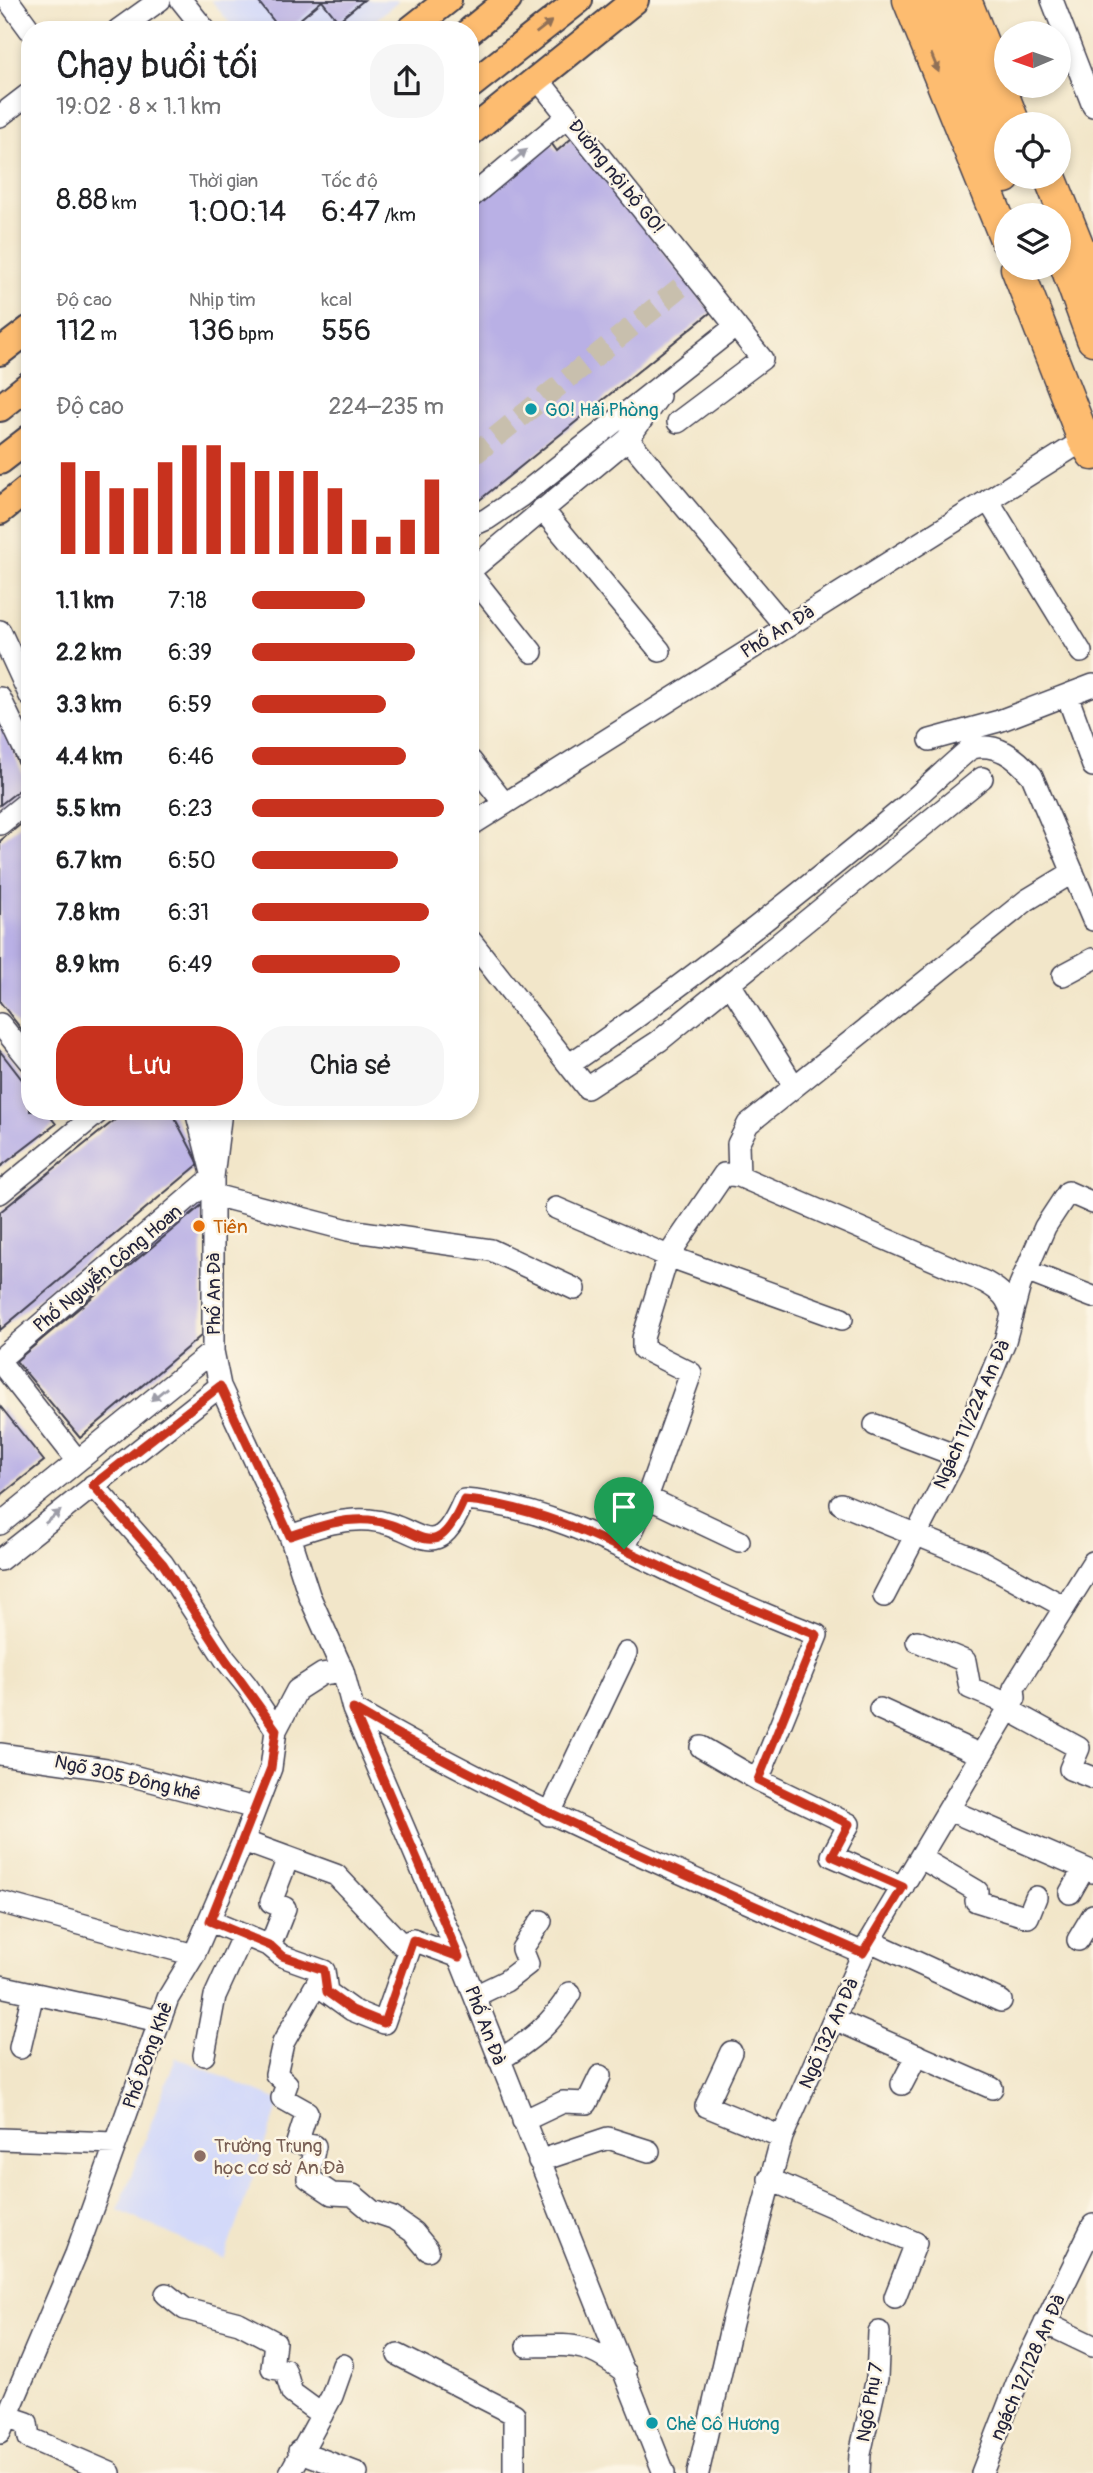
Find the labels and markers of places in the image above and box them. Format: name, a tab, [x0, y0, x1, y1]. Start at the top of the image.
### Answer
place label: GO! Hải Phòng	[545, 398, 659, 422]
marker: GO! Hải Phòng	[523, 401, 539, 417]
place label: Tiên	[213, 1215, 248, 1239]
marker: Tiên	[191, 1218, 207, 1234]
pin	[594, 1477, 654, 1549]
place label: Trường Trung học cơ sở An Đà	[214, 2134, 345, 2180]
marker: Trường Trung học cơ sở An Đà	[192, 2148, 208, 2164]
place label: Chè Cô Hương	[666, 2412, 780, 2436]
marker: Chè Cô Hương	[644, 2415, 660, 2431]

